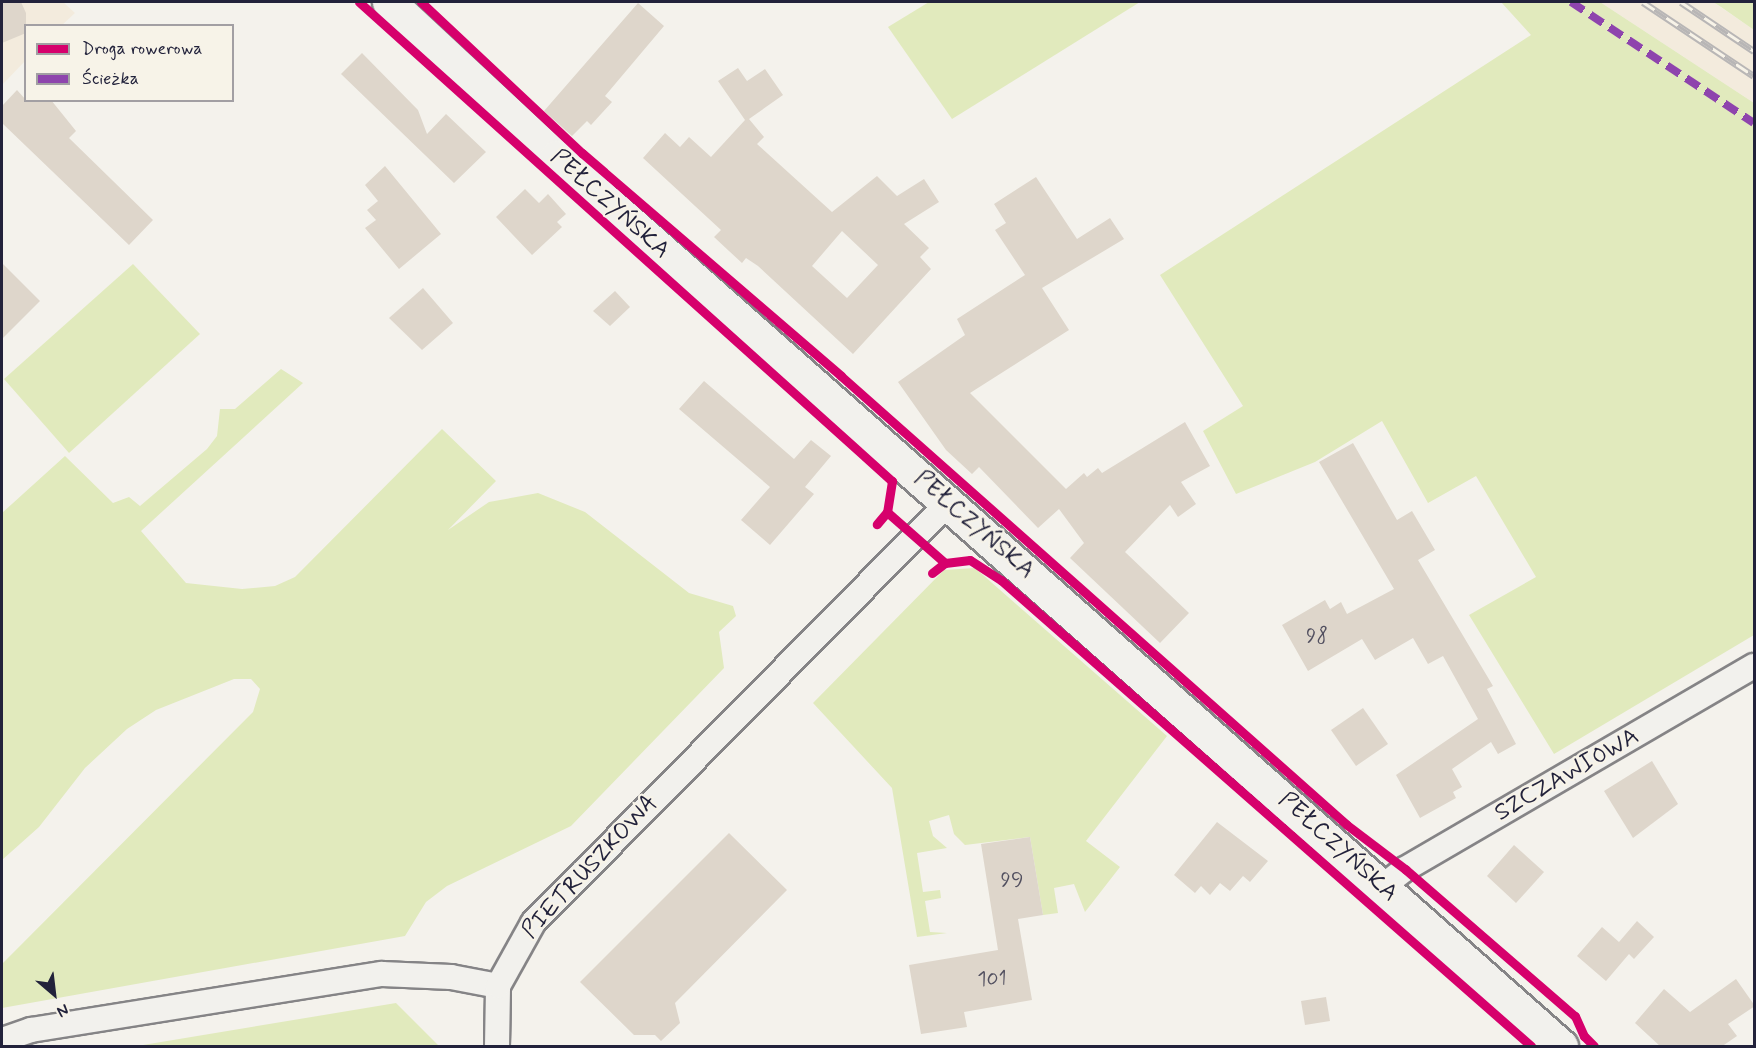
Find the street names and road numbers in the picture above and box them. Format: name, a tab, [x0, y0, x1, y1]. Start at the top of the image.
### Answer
street label: PEŁCZYŃSKA	[544, 143, 676, 265]
street label: PEŁCZYŃSKA	[908, 465, 1040, 585]
street label: SZCZAWIOWA	[1490, 722, 1644, 828]
street label: PEŁCZYŃSKA	[1272, 786, 1404, 908]
street label: PIETRUSZKOWA	[516, 789, 664, 945]

